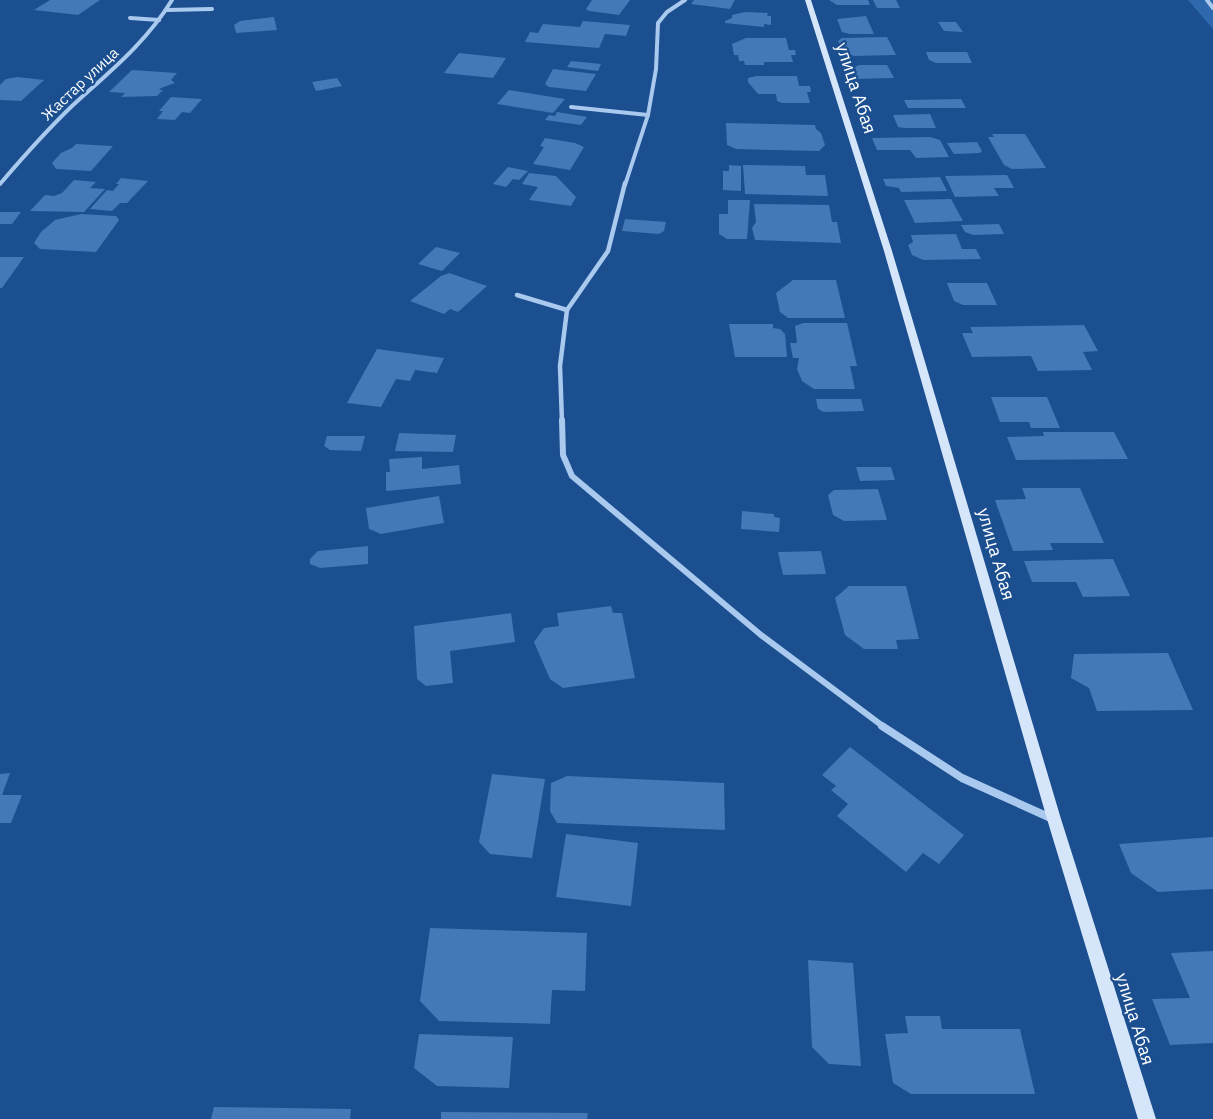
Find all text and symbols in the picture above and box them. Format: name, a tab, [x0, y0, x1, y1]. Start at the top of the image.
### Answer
street label: улица Абая	[831, 39, 882, 137]
street label: Жастар улица	[37, 43, 122, 124]
street label: улица Абая	[972, 505, 1021, 603]
street label: улица Абая	[1111, 970, 1160, 1068]

